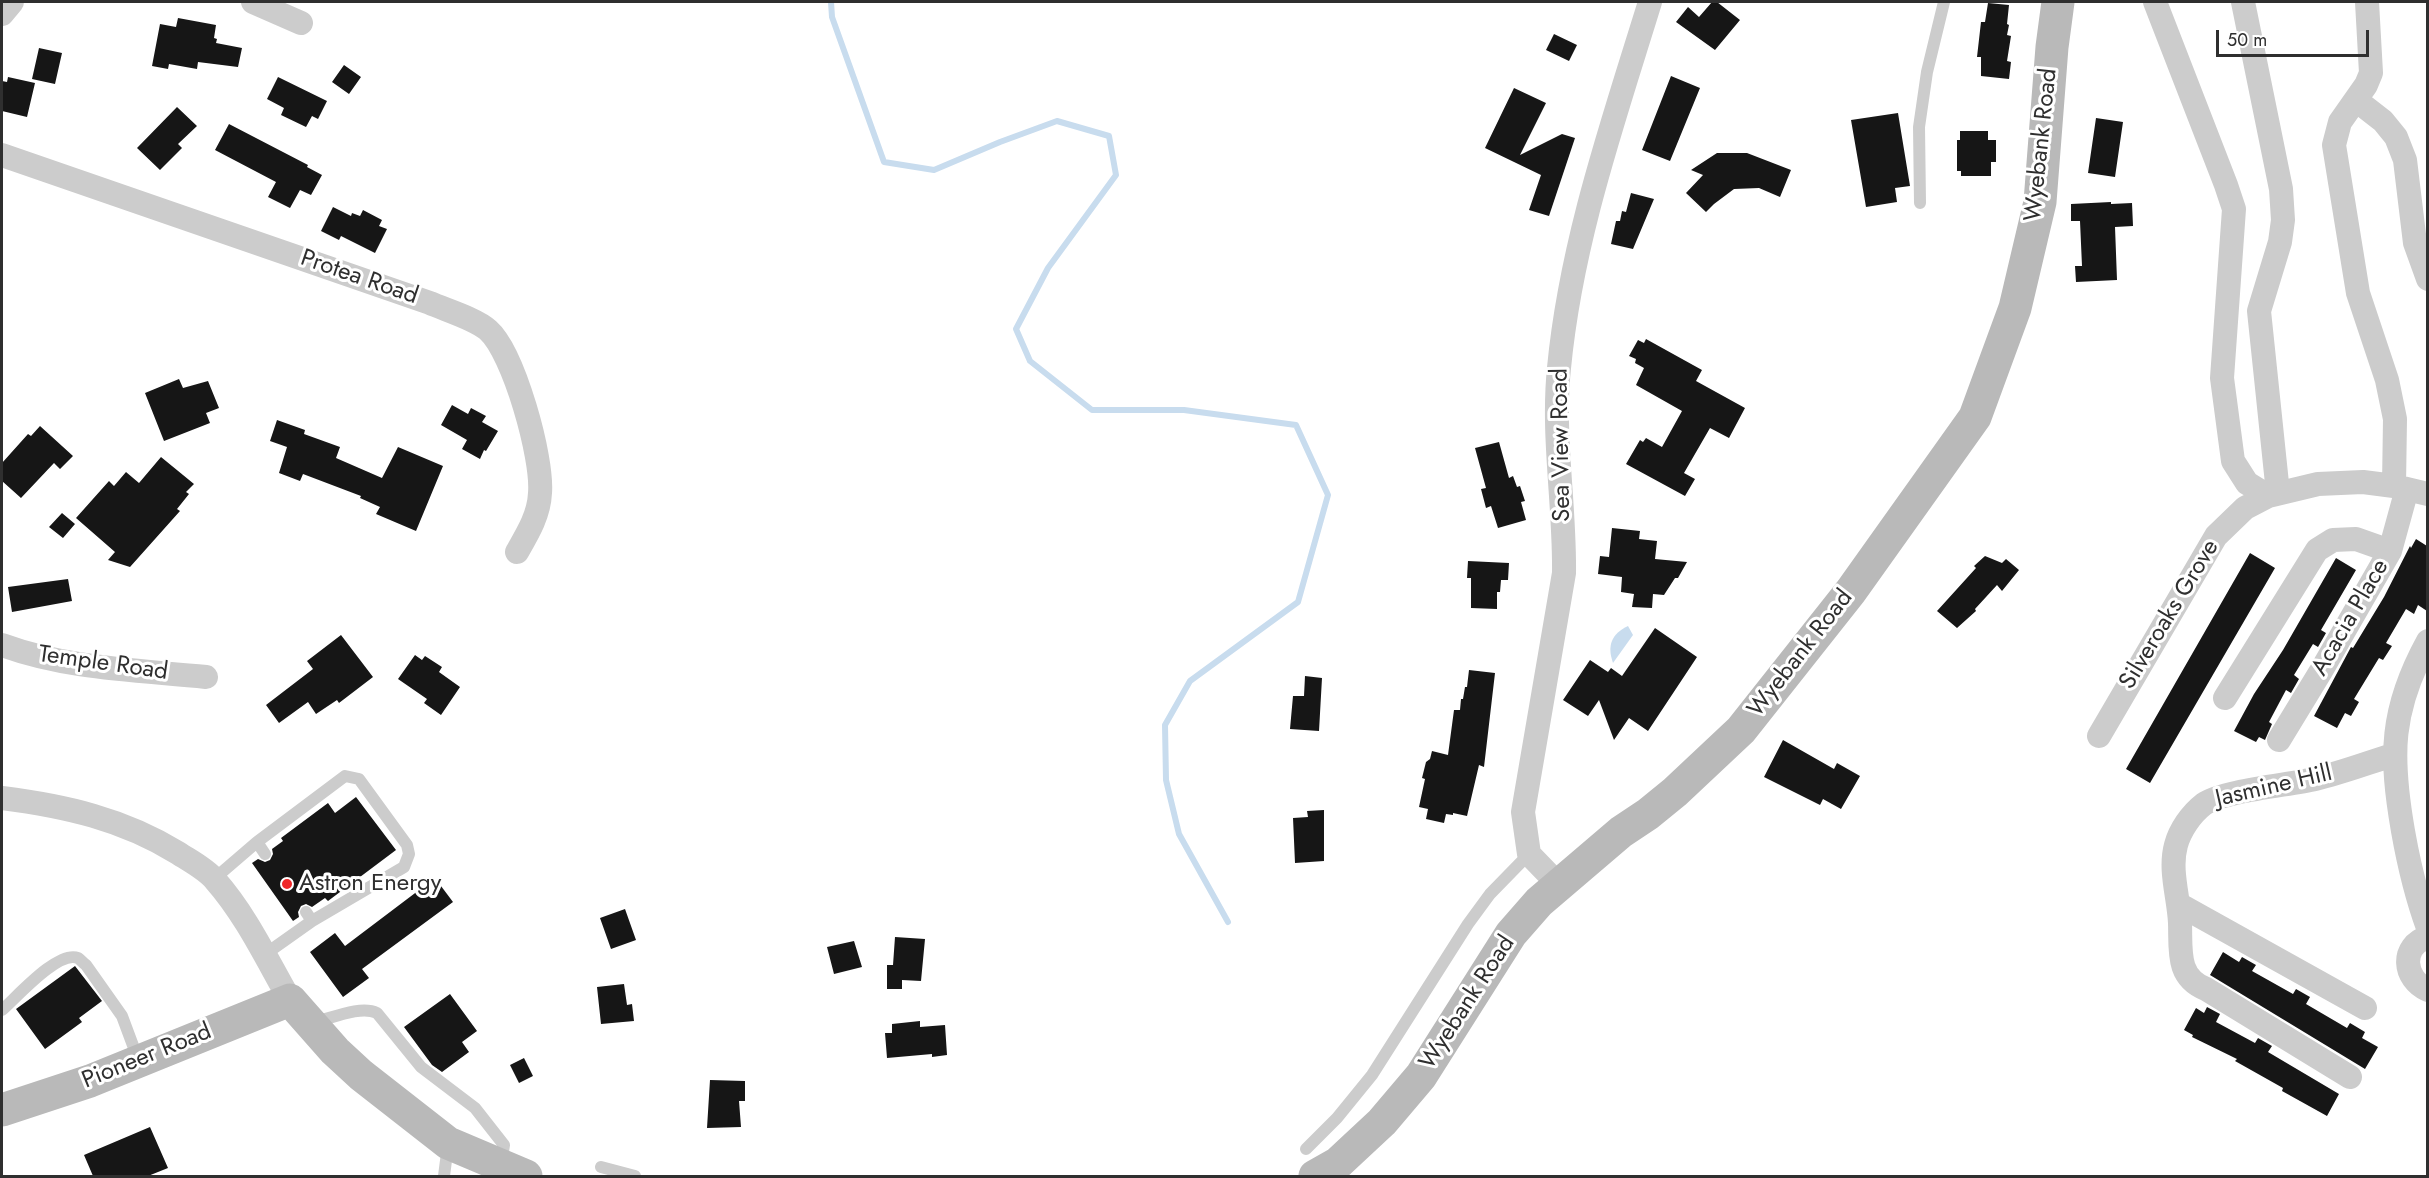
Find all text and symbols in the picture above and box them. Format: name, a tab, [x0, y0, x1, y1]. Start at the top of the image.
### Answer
scale bar	[2219, 18, 2372, 56]
text: 50 m	[2227, 27, 2267, 53]
street label: Wyebank Road	[2020, 67, 2064, 223]
street label: Protea Road	[297, 244, 421, 312]
street label: Sea View Road	[1546, 368, 1578, 522]
street label: Silveroaks Grove	[2114, 535, 2226, 695]
street label: Acacia Place	[2306, 555, 2396, 681]
street label: Wyebank Road	[1742, 585, 1860, 723]
street label: Temple Road	[36, 641, 170, 687]
street label: Jasmine Hill	[2213, 760, 2335, 814]
place label: Astron Energy	[299, 870, 441, 898]
marker: Astron Energy	[280, 877, 294, 891]
street label: Wyebank Road	[1414, 931, 1522, 1075]
street label: Pioneer Road	[78, 1018, 216, 1096]

